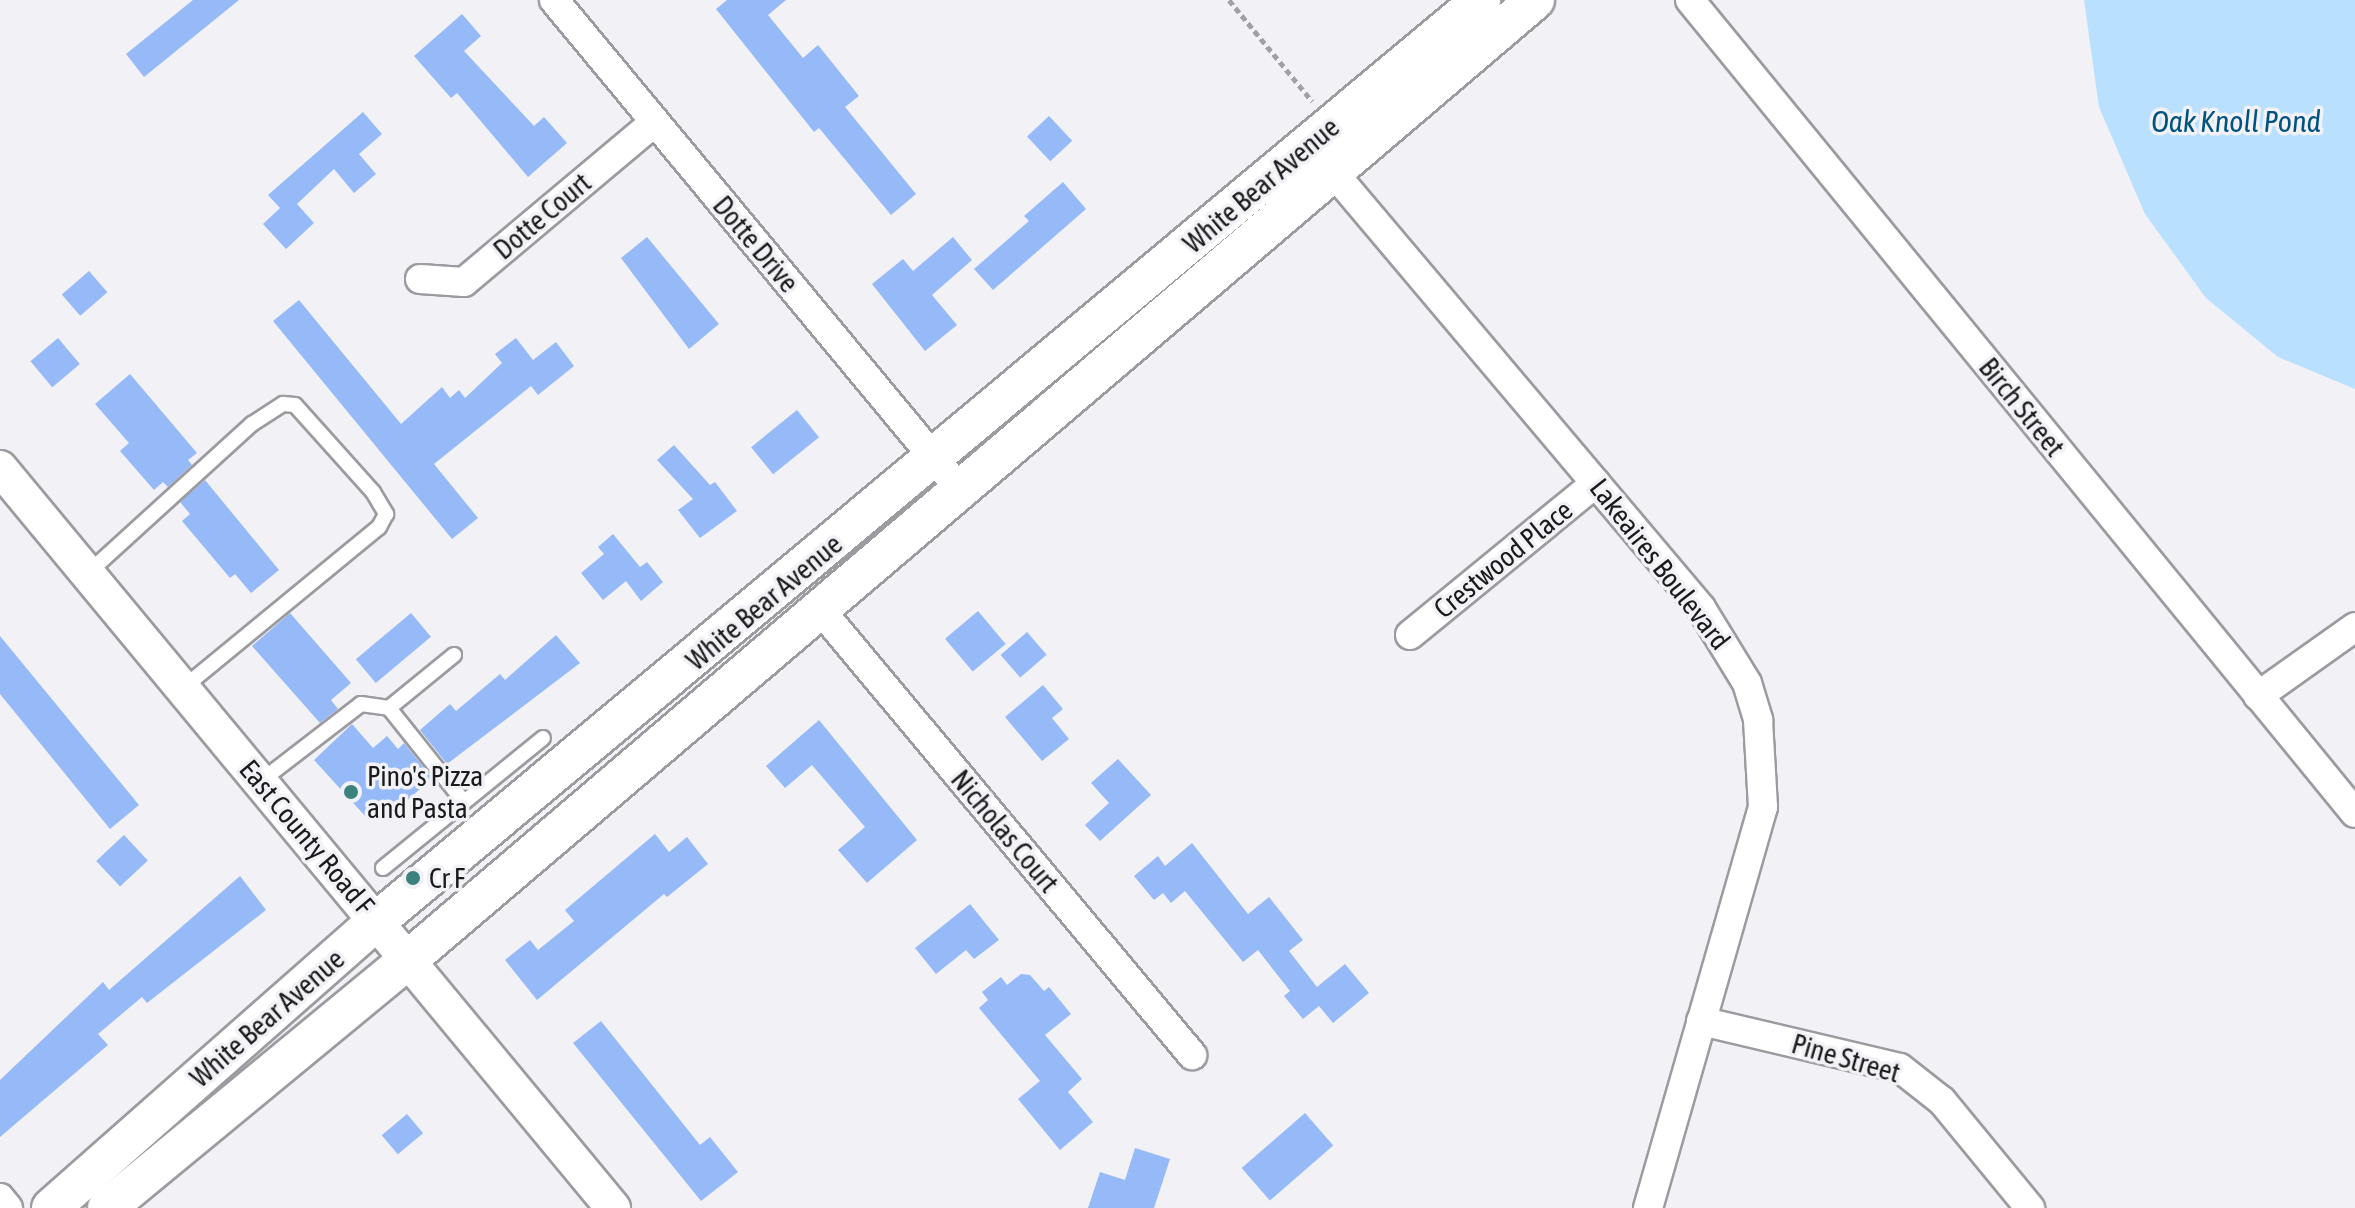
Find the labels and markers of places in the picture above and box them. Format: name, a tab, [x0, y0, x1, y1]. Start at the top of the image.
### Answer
place label: Pino's Pizza and Pasta	[367, 759, 483, 825]
marker: Pino's Pizza and Pasta	[342, 783, 360, 801]
place label: Cr F	[429, 861, 465, 895]
marker: Cr F	[404, 869, 422, 887]

